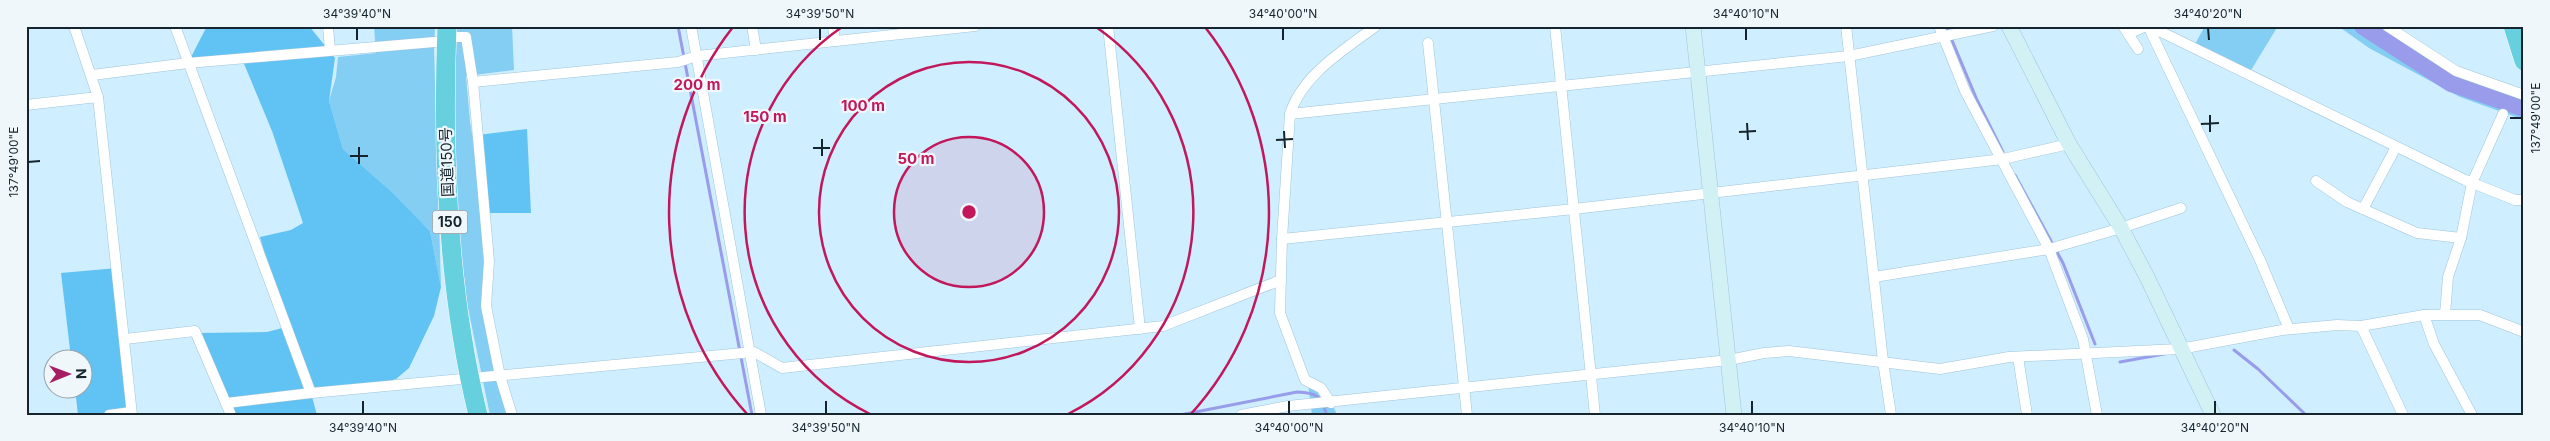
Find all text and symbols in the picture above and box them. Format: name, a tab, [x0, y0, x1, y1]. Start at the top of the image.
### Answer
text: 34°39'40"N	[323, 6, 391, 21]
text: 34°39'50"N	[786, 6, 854, 21]
text: 34°40'00"N	[1249, 6, 1317, 21]
text: 34°40'10"N	[1713, 6, 1779, 21]
text: 34°40'20"N	[2174, 6, 2242, 21]
text: 200 m	[674, 75, 720, 94]
text: 137°49'00"E	[2528, 83, 2543, 153]
text: 100 m	[841, 96, 885, 115]
text: 150 m	[743, 107, 787, 126]
text: 137°49'00"E	[6, 127, 21, 197]
street label: 国道150号	[436, 127, 457, 197]
text: 50 m	[898, 149, 934, 168]
centre of rings	[960, 203, 978, 221]
road number: 150	[432, 210, 468, 233]
north arrow	[42, 348, 92, 398]
text: N	[73, 368, 90, 379]
text: 34°39'40"N	[329, 420, 397, 435]
text: 34°39'50"N	[792, 420, 860, 435]
text: 34°40'00"N	[1255, 420, 1323, 435]
text: 34°40'10"N	[1719, 420, 1785, 435]
text: 34°40'20"N	[2181, 420, 2249, 435]

